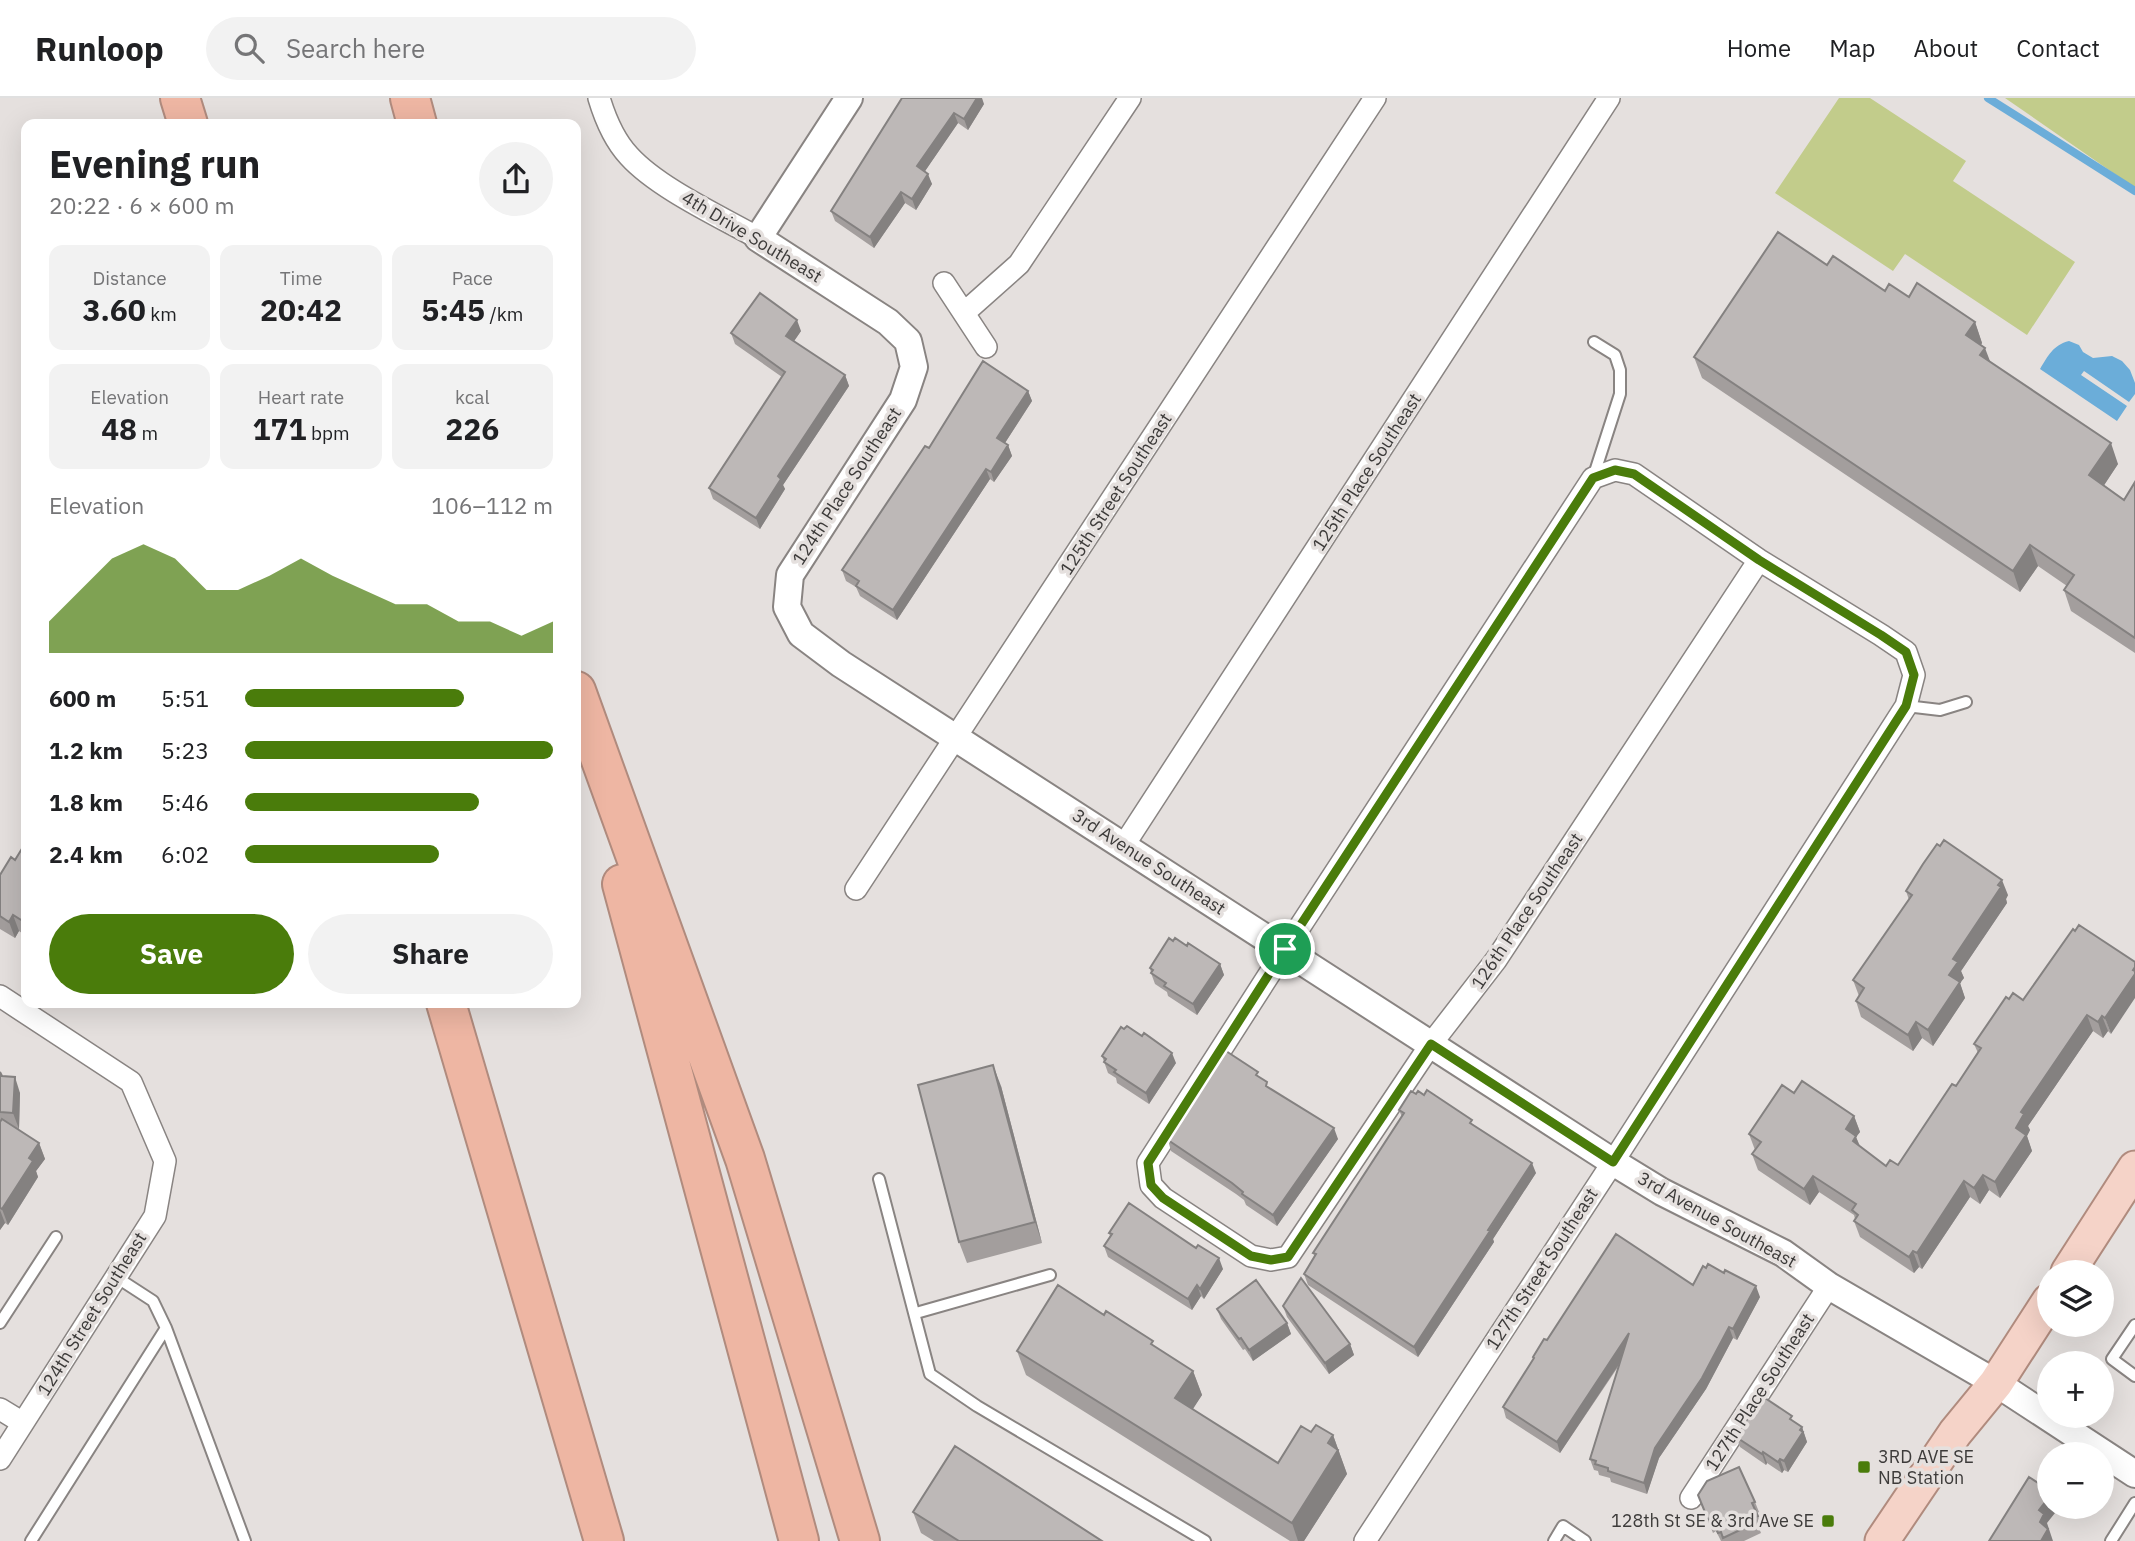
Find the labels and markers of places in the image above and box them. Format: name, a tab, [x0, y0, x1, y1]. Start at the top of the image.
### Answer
pin	[1255, 919, 1315, 979]
place label: 3RD AVE SE NB Station	[1878, 1445, 1974, 1489]
marker: 3RD AVE SE NB Station	[1856, 1459, 1872, 1475]
place label: 128th St SE & 3rd Ave SE	[1611, 1509, 1814, 1532]
marker: 128th St SE & 3rd Ave SE	[1820, 1513, 1836, 1529]

